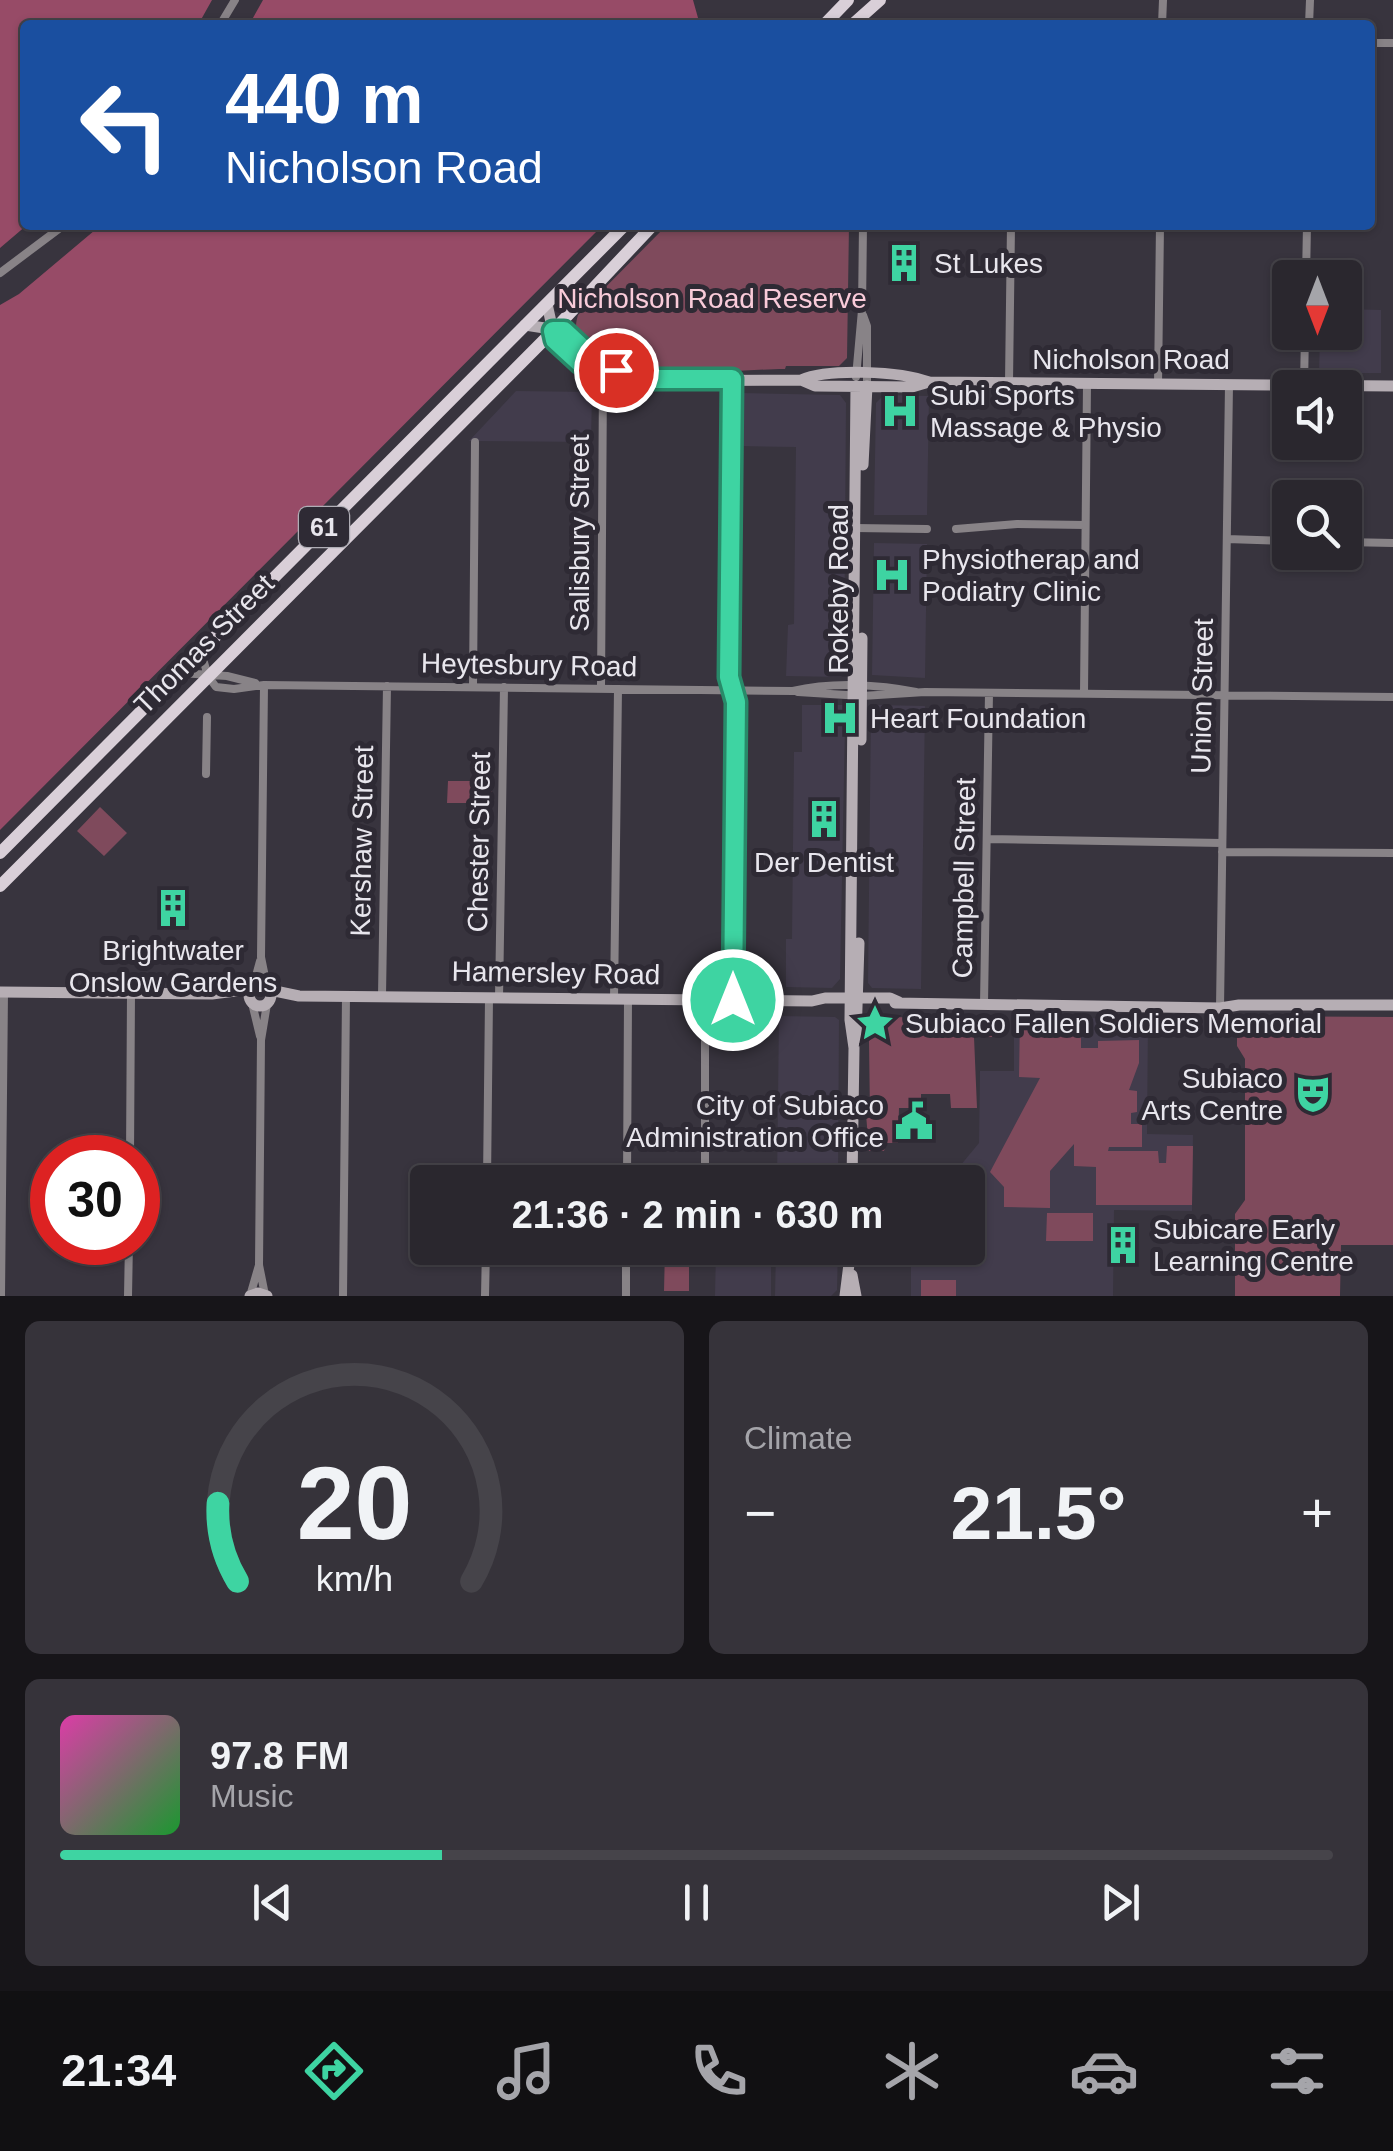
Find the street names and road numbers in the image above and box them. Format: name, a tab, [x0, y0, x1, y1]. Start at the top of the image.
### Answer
street label: Nicholson Road	[1032, 344, 1230, 375]
street label: Salisbury Street	[564, 434, 595, 632]
street label: Rokeby Road	[823, 504, 854, 674]
road number: 61	[299, 507, 349, 547]
street label: Thomas Street	[128, 568, 280, 720]
street label: Union Street	[1185, 618, 1219, 774]
street label: Heytesbury Road	[421, 648, 637, 682]
street label: Kershaw Street	[345, 745, 379, 937]
street label: Chester Street	[462, 751, 496, 933]
street label: Campbell Street	[947, 777, 981, 979]
street label: Hamersley Road	[451, 956, 661, 990]

